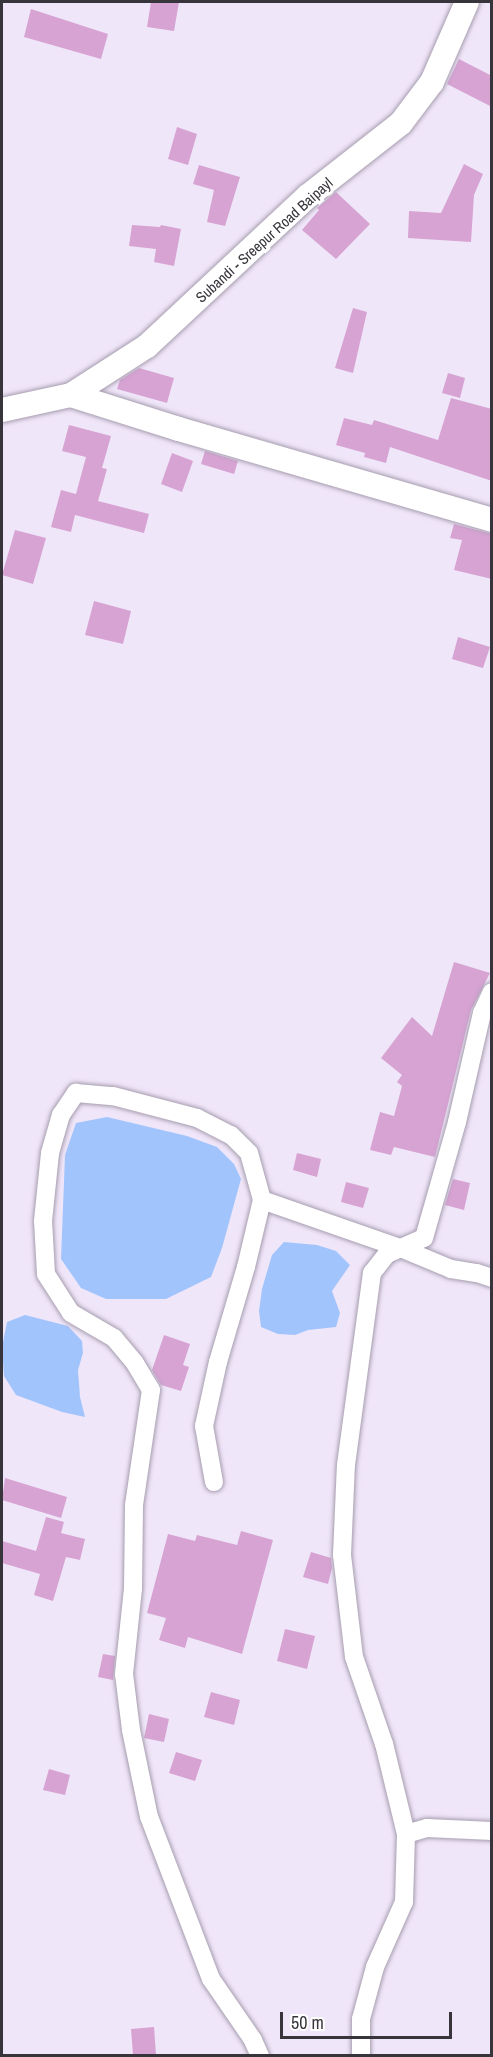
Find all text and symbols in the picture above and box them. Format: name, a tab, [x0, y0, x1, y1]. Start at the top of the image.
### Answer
street label: Subandi - Sreepur Road Baipayl	[192, 174, 336, 306]
scale bar	[283, 2000, 456, 2038]
text: 50 m	[291, 2010, 324, 2035]

